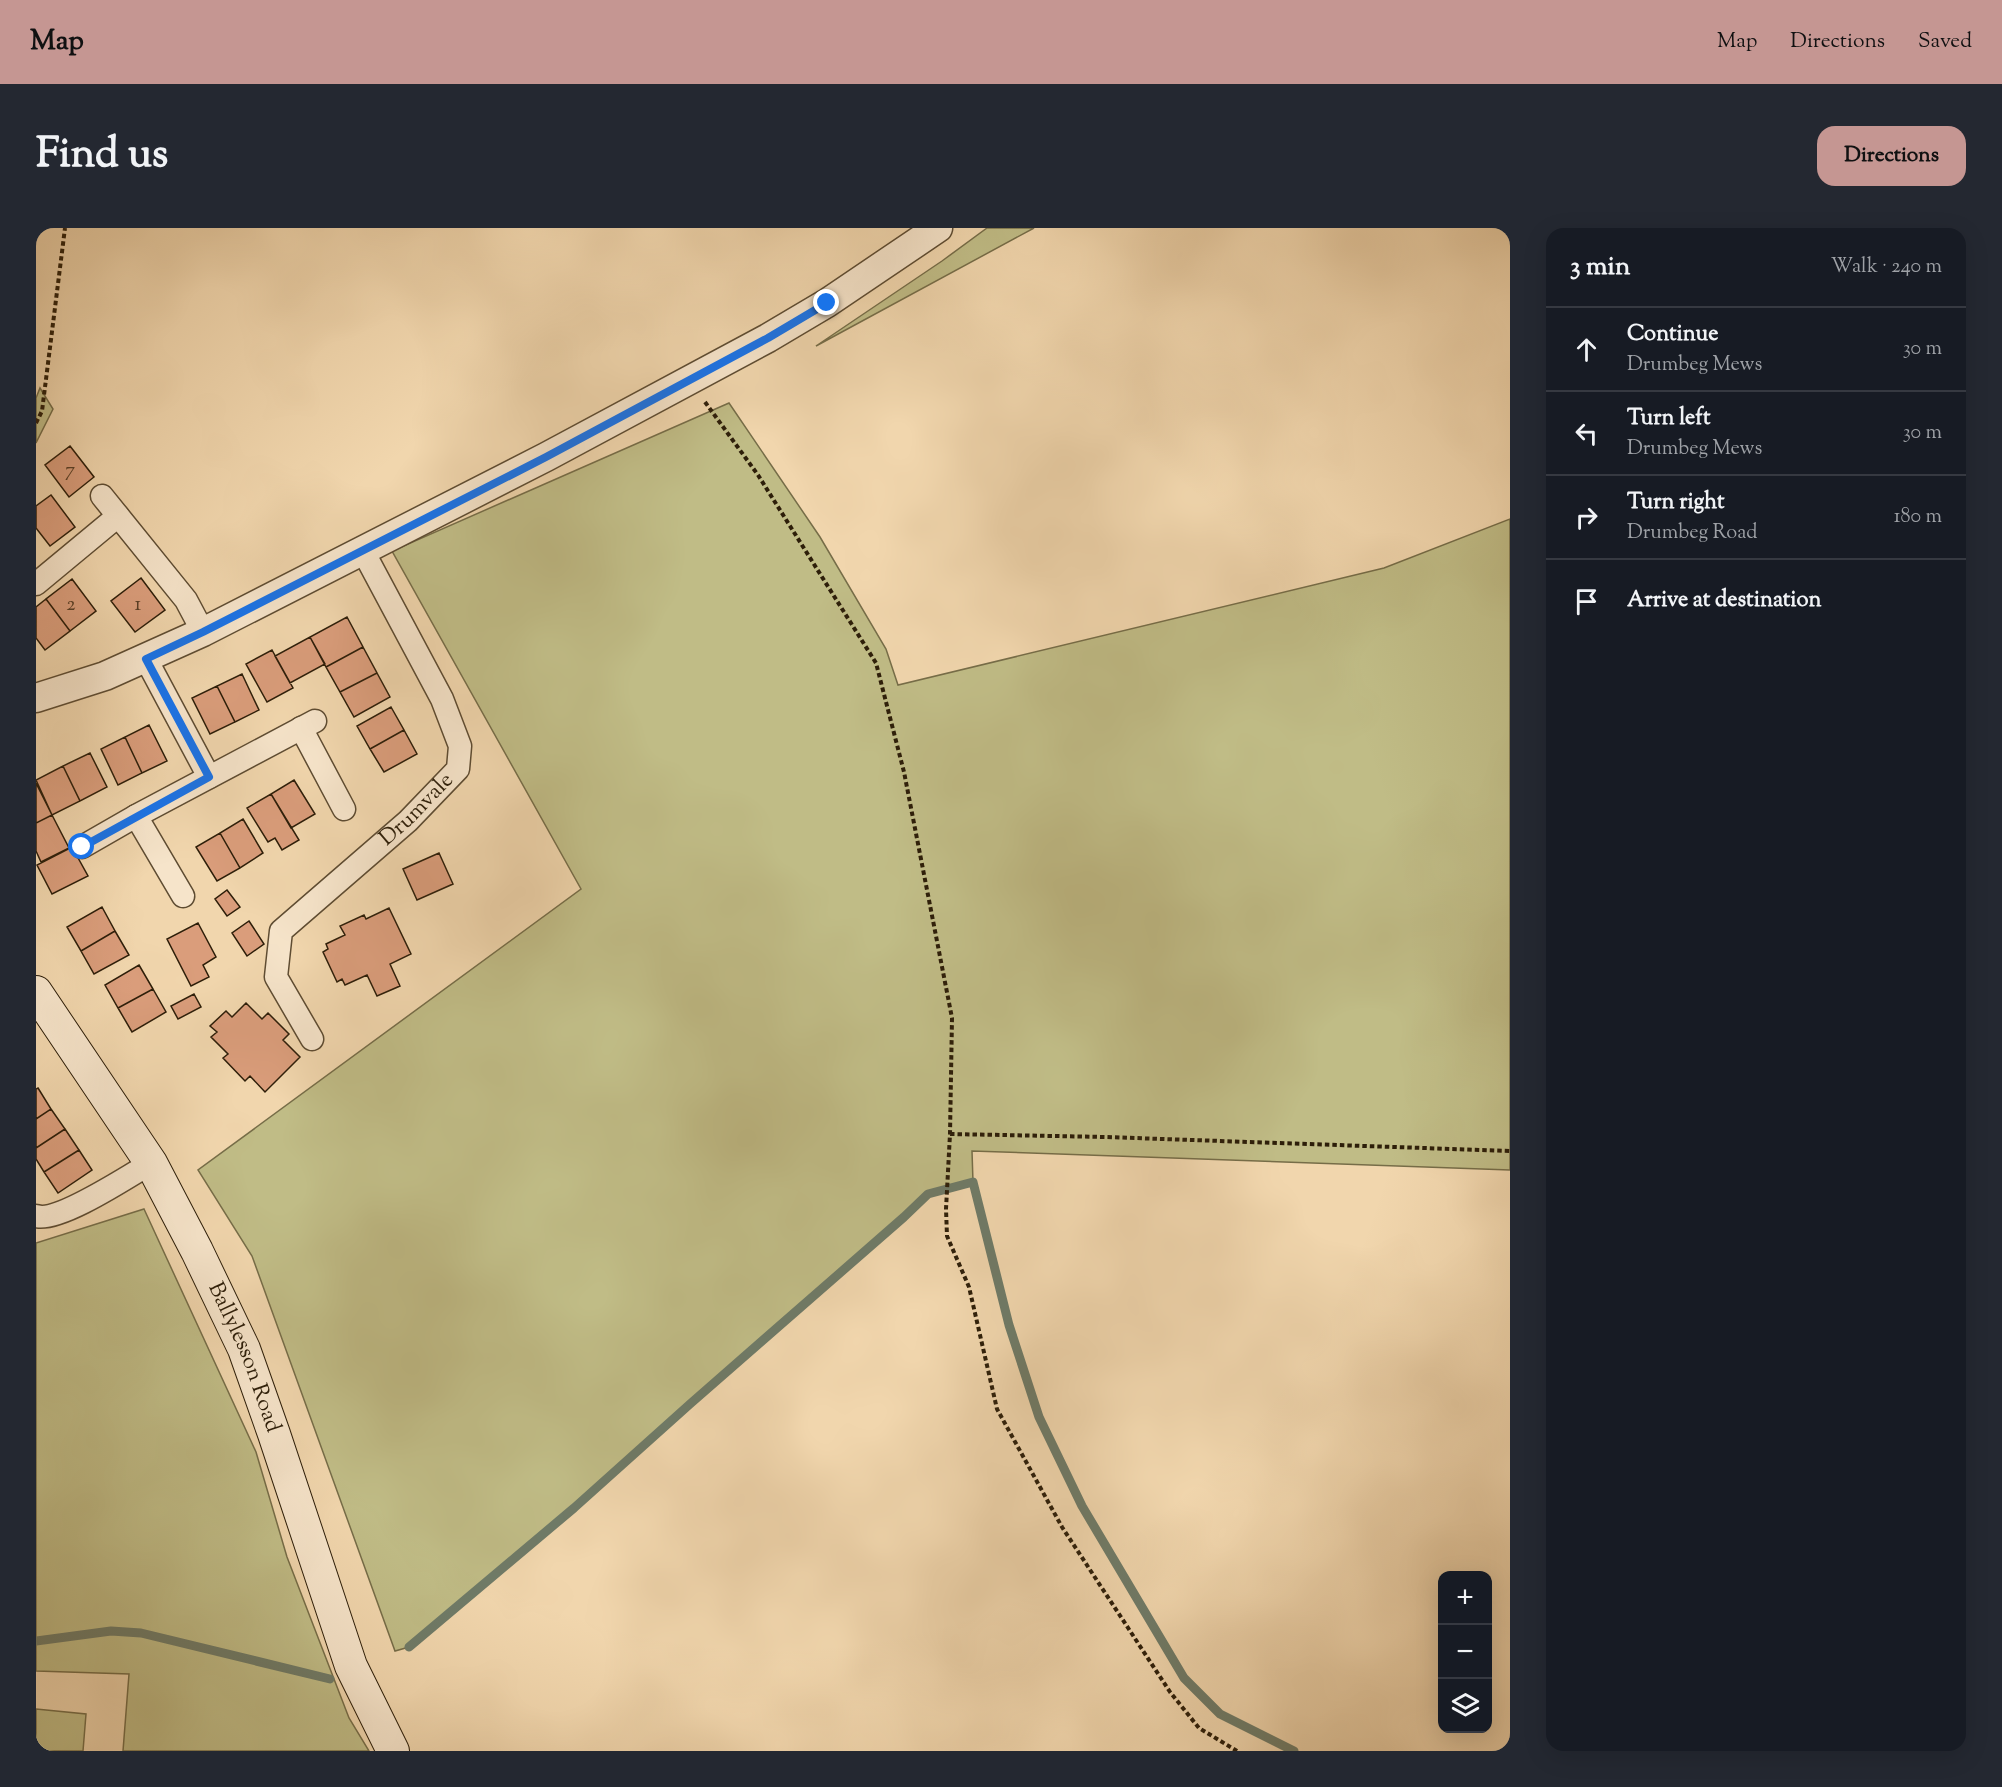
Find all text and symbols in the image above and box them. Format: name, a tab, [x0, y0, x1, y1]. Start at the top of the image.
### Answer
text: Map	[30, 22, 84, 62]
text: Map	[1717, 27, 1757, 57]
text: Directions	[1790, 27, 1885, 57]
text: Saved	[1918, 27, 1972, 57]
text: Find us	[36, 126, 168, 186]
button: Directions	[1817, 126, 1966, 186]
text: 3 min	[1570, 249, 1630, 286]
text: Walk · 240 m	[1831, 253, 1942, 282]
route end	[813, 289, 839, 315]
text: Continue	[1627, 319, 1718, 351]
icon: ahead	[1570, 333, 1603, 366]
text: 30 m	[1903, 335, 1942, 364]
text: Drumbeg Mews	[1627, 351, 1762, 380]
text: Turn left	[1627, 403, 1710, 435]
icon: left	[1570, 417, 1603, 450]
text: 30 m	[1903, 419, 1942, 448]
text: Drumbeg Mews	[1627, 435, 1762, 464]
house number: 7	[65, 457, 75, 486]
text: Turn right	[1627, 487, 1724, 519]
icon: right	[1570, 501, 1603, 534]
text: 180 m	[1894, 503, 1942, 532]
text: Drumbeg Road	[1627, 519, 1757, 548]
icon: arrive	[1570, 585, 1603, 618]
text: Arrive at destination	[1627, 585, 1822, 617]
house number: 2	[66, 591, 76, 620]
house number: 1	[135, 591, 142, 620]
street label: Drumvale	[373, 766, 462, 855]
route start	[68, 833, 94, 859]
street label: Ballylesson Road	[198, 1277, 288, 1437]
map controls	[1438, 1571, 1492, 1733]
button: +	[1438, 1571, 1492, 1625]
button: −	[1438, 1625, 1492, 1679]
button: layers	[1438, 1679, 1492, 1733]

